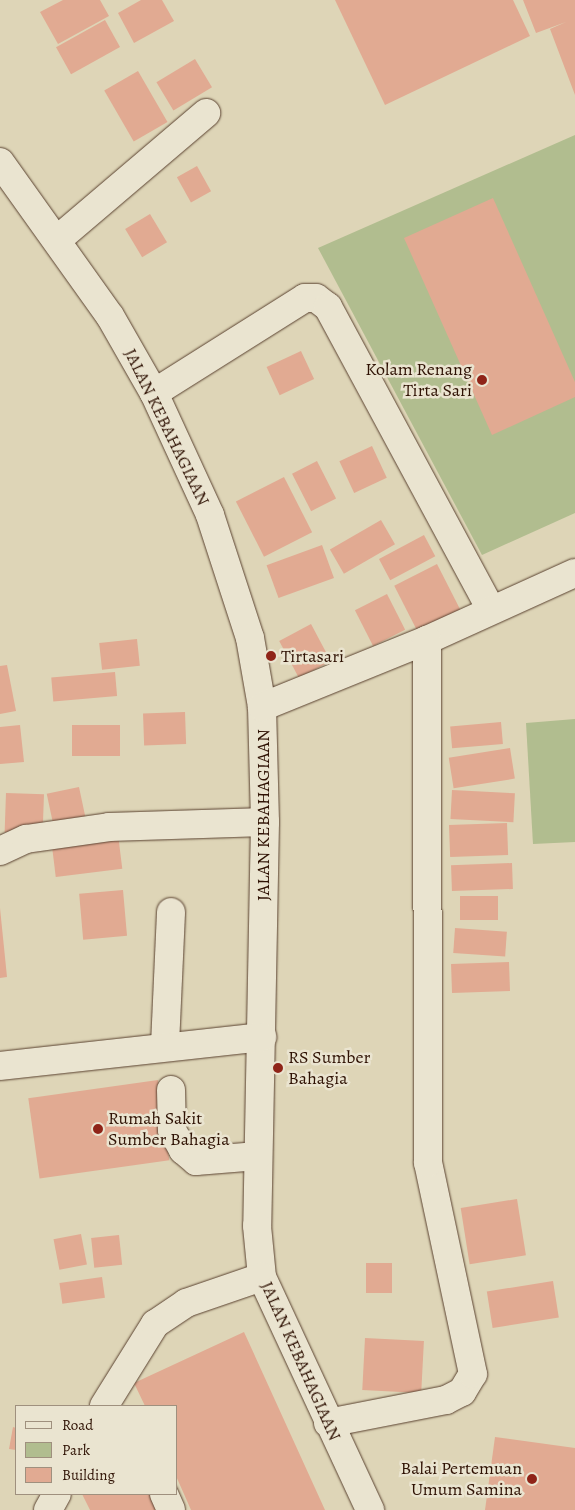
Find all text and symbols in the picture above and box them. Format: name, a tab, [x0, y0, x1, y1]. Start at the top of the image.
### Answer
street label: JALAN KEBAHAGIAAN	[120, 345, 214, 509]
place label: Kolam Renang Tirta Sari	[365, 359, 472, 402]
marker: Kolam Renang Tirta Sari	[476, 374, 488, 386]
place label: Tirtasari	[281, 645, 344, 667]
marker: Tirtasari	[265, 650, 277, 662]
street label: JALAN KEBAHAGIAAN	[252, 729, 274, 901]
place label: RS Sumber Bahagia	[288, 1047, 370, 1090]
marker: RS Sumber Bahagia	[272, 1062, 284, 1074]
place label: Rumah Sakit Sumber Bahagia	[108, 1108, 230, 1150]
marker: Rumah Sakit Sumber Bahagia	[92, 1123, 104, 1135]
street label: JALAN KEBAHAGIAAN	[256, 1278, 346, 1444]
legend	[15, 1405, 178, 1495]
text: Road	[62, 1415, 93, 1435]
text: Park	[62, 1440, 90, 1460]
place label: Balai Pertemuan Umum Samina	[400, 1458, 522, 1500]
text: Building	[62, 1465, 115, 1485]
marker: Balai Pertemuan Umum Samina	[526, 1473, 538, 1485]

